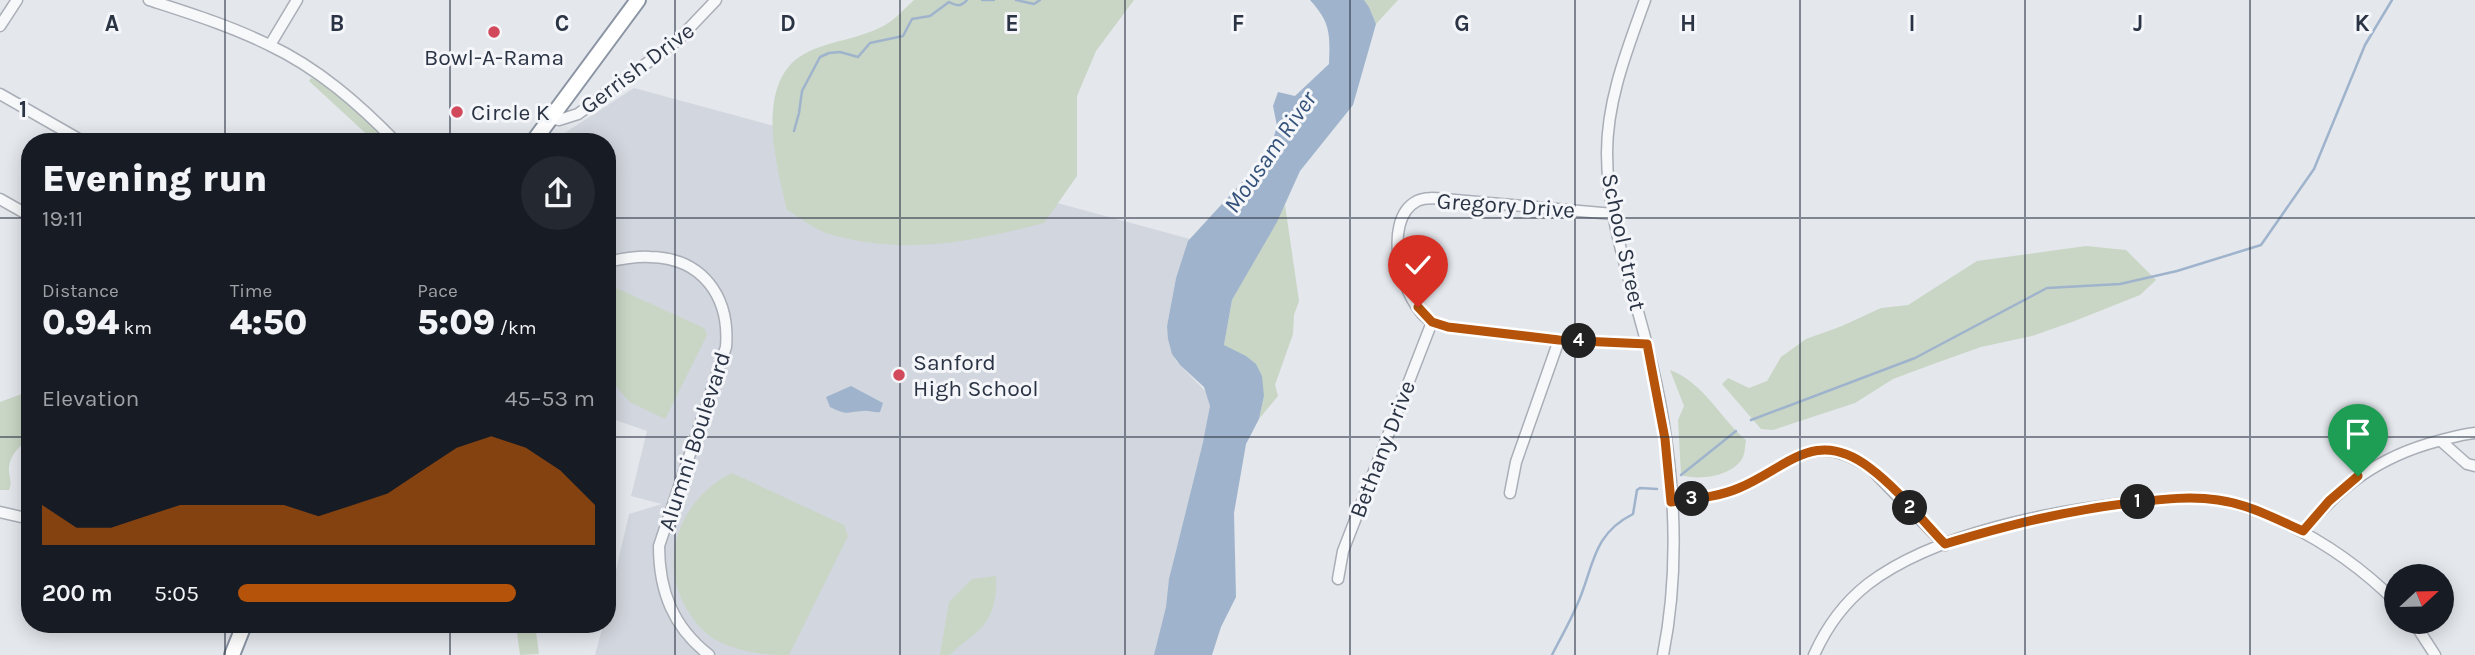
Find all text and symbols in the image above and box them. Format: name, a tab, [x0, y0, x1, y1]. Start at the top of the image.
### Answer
text: A	[105, 10, 119, 37]
text: B	[330, 10, 344, 37]
text: C	[555, 10, 569, 37]
text: D	[780, 10, 796, 37]
text: E	[1005, 10, 1019, 37]
text: F	[1232, 10, 1244, 37]
text: G	[1454, 10, 1470, 37]
text: H	[1680, 10, 1696, 37]
text: I	[1908, 10, 1916, 37]
text: J	[2133, 10, 2143, 37]
text: K	[2354, 10, 2370, 37]
street label: Gerrish Drive	[575, 17, 699, 120]
marker: Bowl-A-Rama	[486, 24, 502, 40]
place label: Bowl-A-Rama	[424, 44, 564, 71]
water label: Mousam River	[1218, 85, 1323, 218]
text: 1	[19, 96, 27, 123]
place label: Circle K	[471, 99, 550, 126]
marker: Circle K	[449, 104, 465, 120]
text: Evening run	[42, 156, 267, 201]
button: share	[521, 156, 595, 230]
street label: School Street	[1596, 171, 1651, 314]
street label: Gregory Drive	[1436, 187, 1576, 224]
text: 19:11	[42, 205, 83, 232]
pin	[1388, 235, 1448, 307]
icon: check	[1399, 246, 1437, 284]
text: Distance	[42, 280, 119, 302]
text: Time	[230, 280, 272, 302]
text: Pace	[417, 280, 458, 302]
text: 0.94	[42, 302, 119, 343]
text: 4:50	[230, 302, 307, 343]
text: 5:09	[417, 302, 495, 343]
text: km	[119, 317, 152, 339]
text: /km	[495, 317, 536, 339]
pin: 4	[1562, 324, 1596, 358]
text: 4	[1573, 329, 1584, 351]
street label: Alumni Boulevard	[653, 348, 736, 534]
place label: Sanford High School	[913, 349, 1039, 402]
marker: Sanford High School	[891, 367, 907, 383]
street label: Bethany Drive	[1344, 377, 1421, 522]
text: Elevation	[42, 385, 139, 412]
text: 45–53 m	[505, 385, 595, 412]
pin	[2328, 404, 2388, 476]
icon: arrive	[2339, 415, 2377, 453]
pin: 3	[1674, 482, 1710, 516]
pin: 1	[2120, 484, 2156, 520]
text: 3	[1686, 487, 1697, 509]
pin: 2	[1892, 490, 1927, 526]
text: 1	[2134, 490, 2141, 512]
text: 2	[1904, 496, 1915, 518]
north arrow	[2384, 564, 2454, 634]
map controls	[2384, 564, 2454, 634]
text: 200 m	[42, 580, 113, 607]
text: 5:05	[154, 580, 199, 607]

